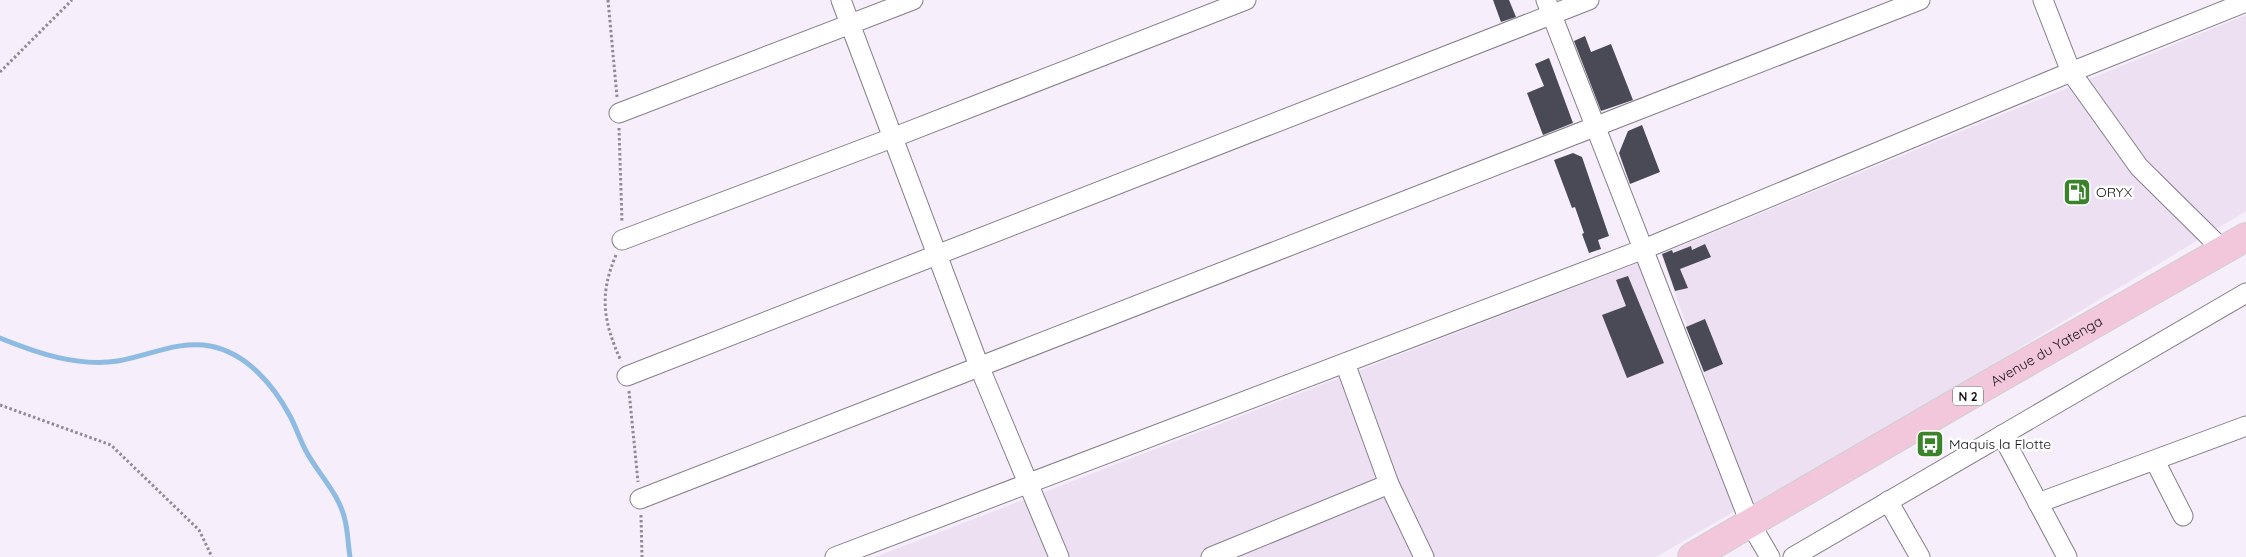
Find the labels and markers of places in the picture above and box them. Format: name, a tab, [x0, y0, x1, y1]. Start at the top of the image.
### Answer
fuel station icon: ORYX	[2062, 177, 2092, 207]
place label: ORYX	[2096, 183, 2133, 201]
bus stop icon: Maquis la Flotte	[1915, 429, 1945, 459]
place label: Maquis la Flotte	[1949, 435, 2051, 453]

